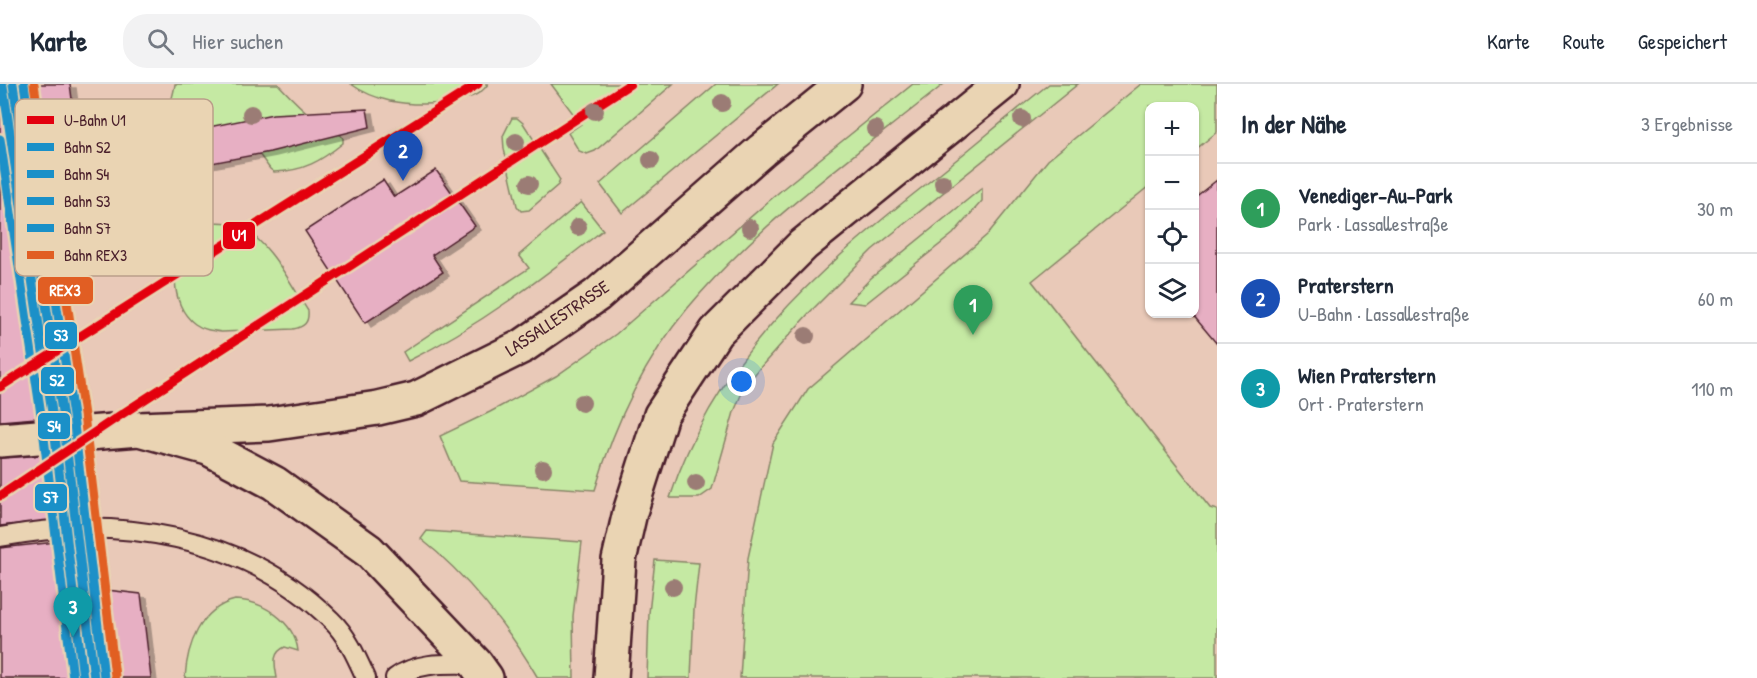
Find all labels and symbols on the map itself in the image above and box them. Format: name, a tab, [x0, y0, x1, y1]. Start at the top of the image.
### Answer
legend	[15, 99, 213, 276]
text: U-Bahn U1	[64, 109, 126, 131]
pin: 2	[384, 132, 422, 181]
text: Bahn S2	[64, 136, 111, 158]
text: Bahn S4	[64, 163, 109, 185]
text: Bahn S3	[64, 190, 111, 212]
text: Bahn S7	[64, 217, 111, 239]
line badge: U1	[222, 221, 256, 250]
text: U1	[232, 224, 246, 246]
text: Bahn REX3	[64, 244, 127, 266]
street label: LASSALLESTRASSE	[500, 274, 614, 362]
line badge: REX3	[37, 276, 94, 305]
text: REX3	[49, 279, 81, 301]
pin: 1	[954, 286, 992, 335]
line badge: S3	[44, 321, 78, 350]
text: S3	[54, 324, 68, 346]
line badge: S2	[40, 366, 75, 395]
your location	[727, 367, 756, 396]
text: S2	[50, 369, 65, 391]
line badge: S4	[37, 412, 71, 440]
text: S4	[47, 415, 61, 437]
line badge: S7	[34, 483, 68, 512]
text: S7	[43, 486, 59, 508]
pin: 3	[54, 588, 92, 637]

